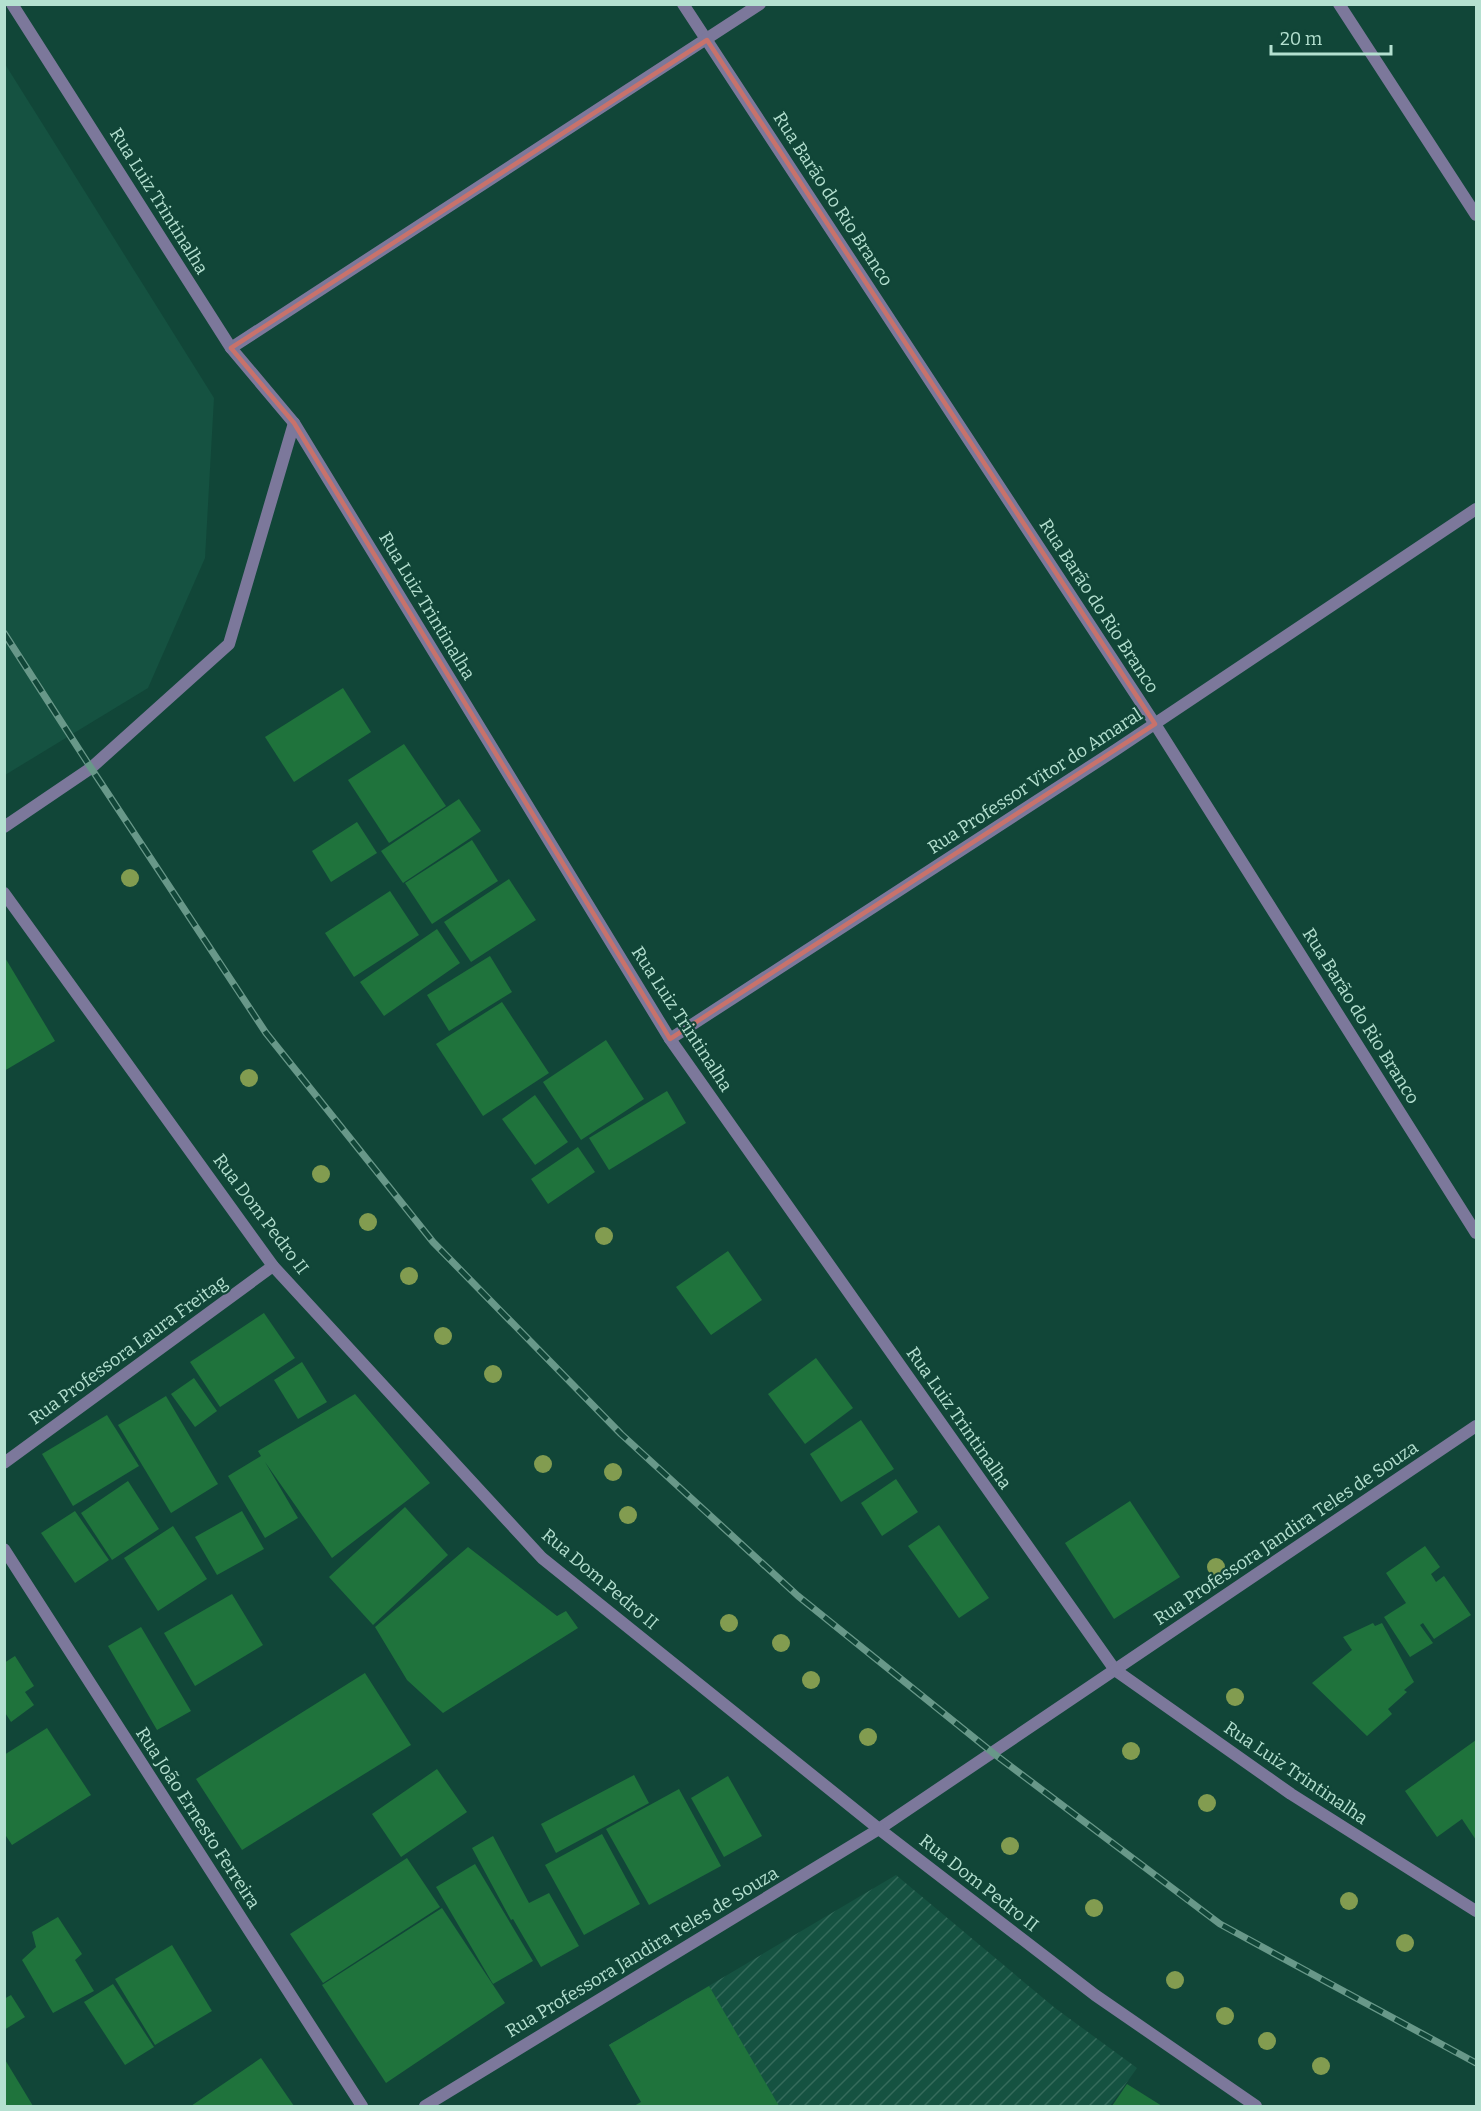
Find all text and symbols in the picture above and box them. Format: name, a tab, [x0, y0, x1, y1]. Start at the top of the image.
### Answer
scale bar	[1271, 18, 1391, 56]
text: 20 m	[1280, 28, 1322, 50]
street label: Rua Barão do Rio Branco	[768, 108, 898, 290]
street label: Rua Luiz Trintinalha	[105, 124, 213, 278]
street label: Rua Barão do Rio Branco	[1034, 515, 1164, 697]
street label: Rua Luiz Trintinalha	[374, 528, 480, 684]
street label: Rua Professor Vitor do Amaral	[924, 703, 1146, 859]
street label: Rua Barão do Rio Branco	[1298, 924, 1424, 1108]
street label: Rua Luiz Trintinalha	[627, 942, 737, 1096]
street label: Rua Dom Pedro II	[209, 1149, 313, 1279]
street label: Rua Professora Laura Freitag	[25, 1271, 231, 1429]
street label: Rua Luiz Trintinalha	[902, 1343, 1016, 1493]
street label: Rua Professora Jandira Teles de Souza	[1150, 1436, 1422, 1630]
street label: Rua Dom Pedro II	[537, 1524, 663, 1634]
street label: Rua Luiz Trintinalha	[1220, 1717, 1372, 1829]
street label: Rua João Ernesto Ferreira	[131, 1723, 265, 1913]
street label: Rua Dom Pedro II	[915, 1830, 1043, 1936]
street label: Rua Professora Jandira Teles de Souza	[502, 1862, 782, 2042]

